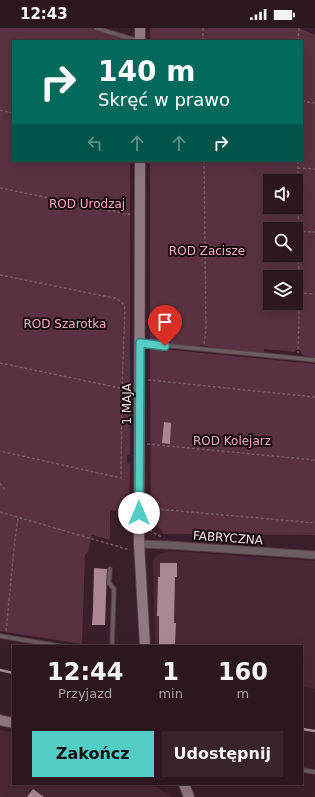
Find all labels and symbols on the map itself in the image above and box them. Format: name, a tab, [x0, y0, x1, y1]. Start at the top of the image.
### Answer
park label: ROD Urodzaj	[49, 197, 125, 211]
park label: ROD Zacisze	[169, 244, 245, 258]
pin	[148, 305, 182, 346]
park label: ROD Szarotka	[24, 317, 106, 331]
street label: 1 MAJA	[120, 382, 134, 425]
park label: ROD Kolejarz	[193, 434, 271, 448]
position arrow	[118, 492, 160, 534]
street label: FABRYCZNA	[192, 529, 264, 547]

